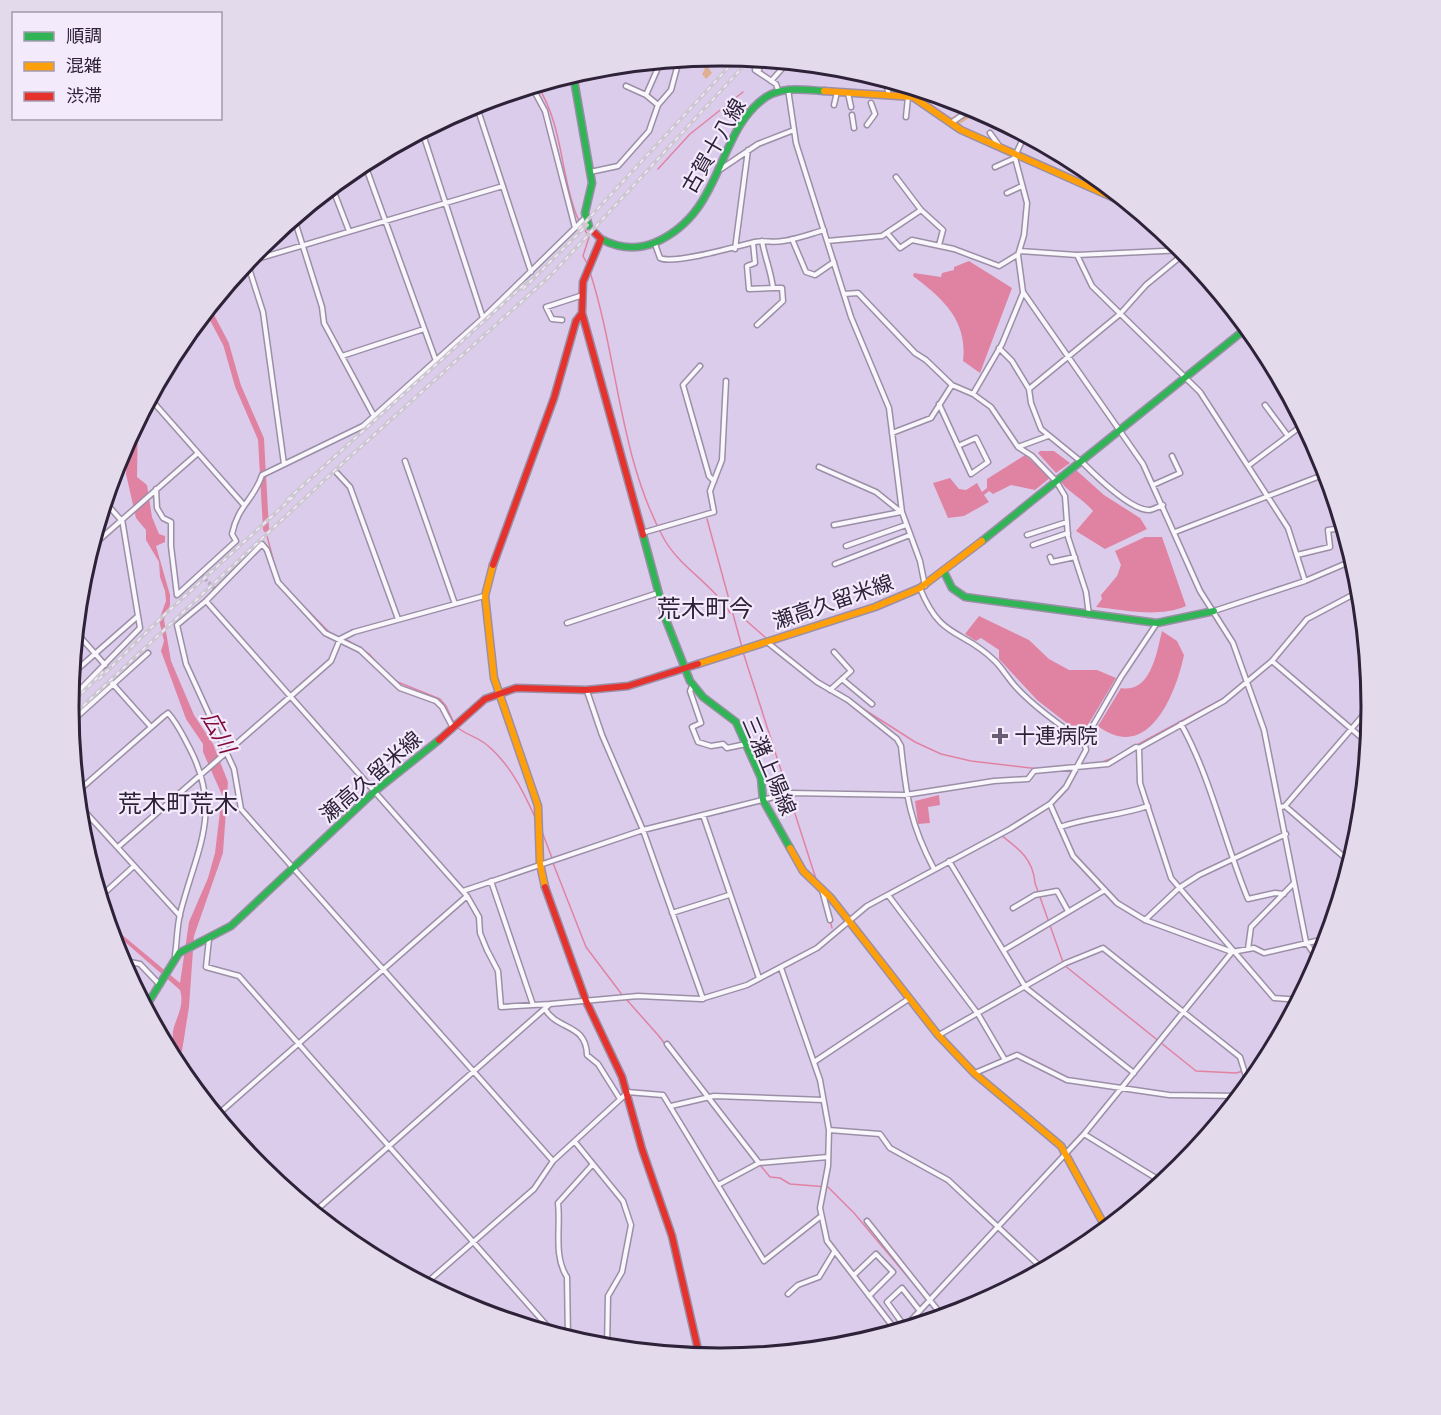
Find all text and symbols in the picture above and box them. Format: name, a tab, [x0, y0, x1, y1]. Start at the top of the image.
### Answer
legend	[12, 12, 222, 120]
text: 順調	[66, 23, 102, 48]
text: 混雑	[66, 53, 102, 78]
text: 渋滞	[66, 83, 102, 108]
street label: 古賀十八線	[675, 93, 752, 198]
street label: 瀬高久留米線	[769, 567, 897, 636]
district label: 荒木町今	[657, 592, 753, 624]
water label: 広川	[195, 705, 244, 760]
street label: 三潴上陽線	[736, 712, 803, 820]
place label: 十連病院	[1014, 721, 1098, 750]
street label: 瀬高久留米線	[314, 724, 428, 829]
marker: 十連病院	[991, 727, 1009, 745]
district label: 荒木町荒木	[118, 787, 238, 819]

